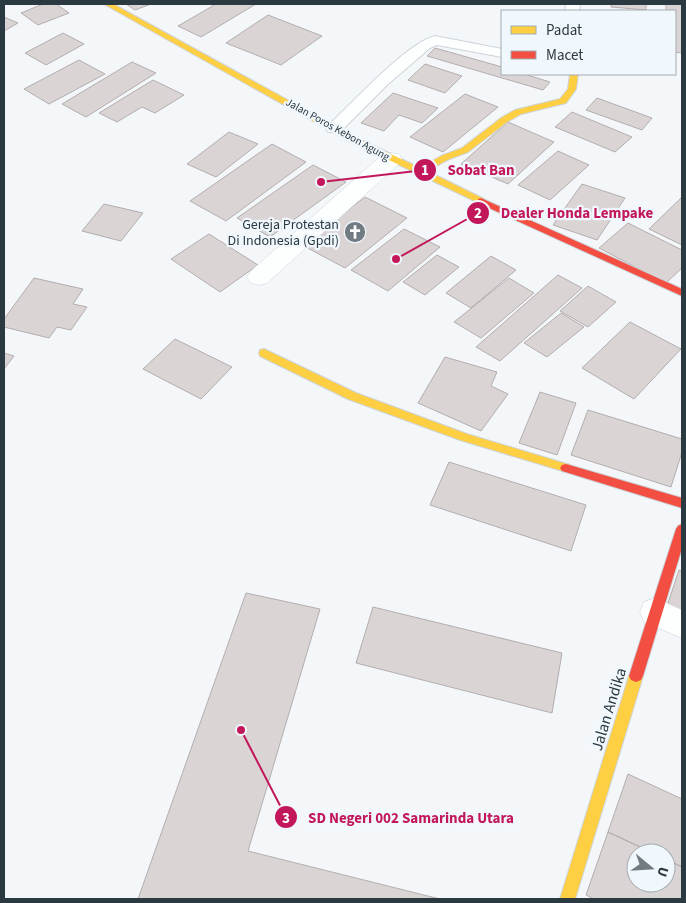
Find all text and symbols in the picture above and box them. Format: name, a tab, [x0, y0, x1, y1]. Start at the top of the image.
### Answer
legend	[501, 10, 676, 75]
text: Padat	[546, 20, 582, 41]
text: Macet	[546, 45, 583, 66]
street label: Jalan Poros Kebon Agung	[283, 95, 393, 165]
callout: Sobat Ban	[412, 155, 524, 185]
text: 1	[421, 160, 429, 181]
text: Sobat Ban	[447, 160, 515, 181]
callout: Dealer Honda Lempake	[465, 198, 663, 228]
text: 2	[474, 203, 482, 224]
text: Dealer Honda Lempake	[501, 203, 654, 224]
place label: Gereja Protestan Di Indonesia (Gpdi)	[228, 215, 339, 251]
church icon: Gereja Protestan Di Indonesia (Gpdi)	[343, 220, 367, 244]
street label: Jalan Andika	[586, 665, 632, 754]
callout: SD Negeri 002 Samarinda Utara	[274, 802, 524, 832]
text: 3	[282, 808, 290, 829]
text: SD Negeri 002 Samarinda Utara	[308, 808, 514, 829]
north arrow	[626, 843, 676, 893]
text: U	[651, 864, 673, 879]

